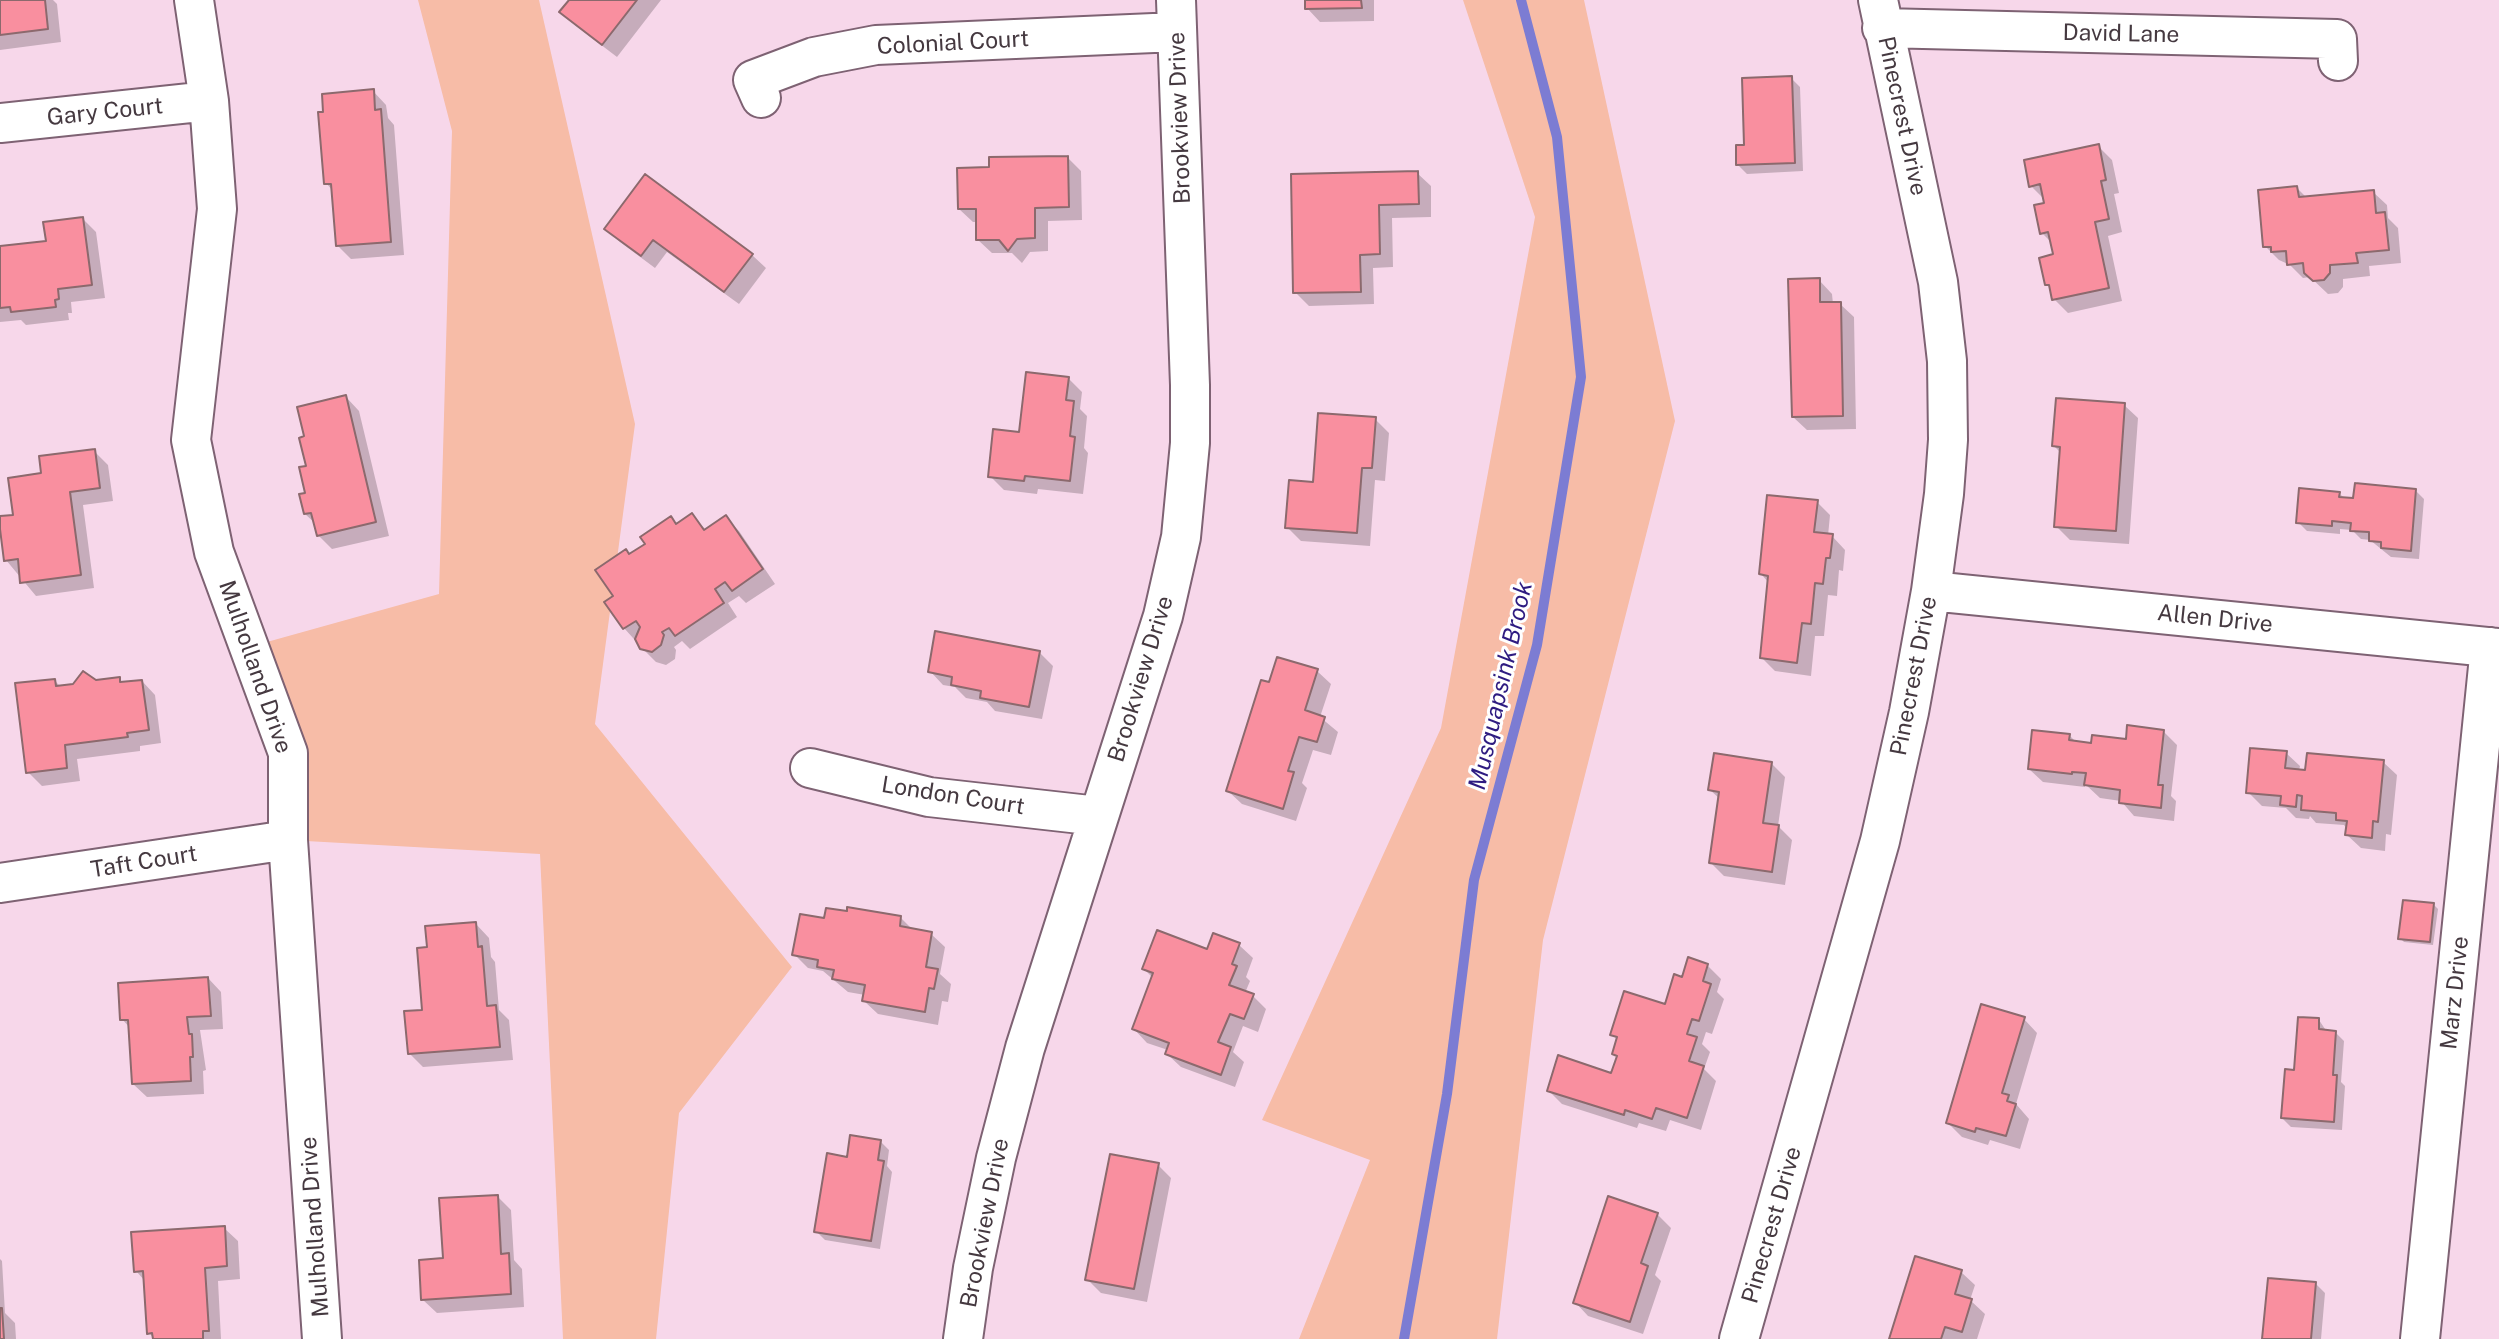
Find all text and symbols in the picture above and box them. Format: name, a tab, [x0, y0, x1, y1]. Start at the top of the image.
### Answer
street label: David Lane	[2062, 19, 2180, 49]
street label: Colonial Court	[876, 25, 1030, 61]
street label: Brookview Drive	[1163, 31, 1197, 205]
street label: Pinecrest Drive	[1872, 34, 1932, 198]
street label: Gary Court	[46, 92, 164, 132]
street label: Mulholland Drive	[213, 577, 297, 757]
water label: Musquapsink Brook	[1463, 579, 1539, 793]
street label: Brookview Drive	[1103, 593, 1179, 765]
street label: Pinecrest Drive	[1885, 594, 1943, 758]
street label: Allen Drive	[2156, 599, 2274, 639]
street label: London Court	[879, 771, 1027, 821]
street label: Taft Court	[89, 840, 199, 884]
street label: Marz Drive	[2435, 935, 2475, 1051]
street label: Mulholland Drive	[295, 1136, 335, 1318]
street label: Brookview Drive	[955, 1136, 1015, 1310]
street label: Pinecrest Drive	[1736, 1143, 1808, 1307]

